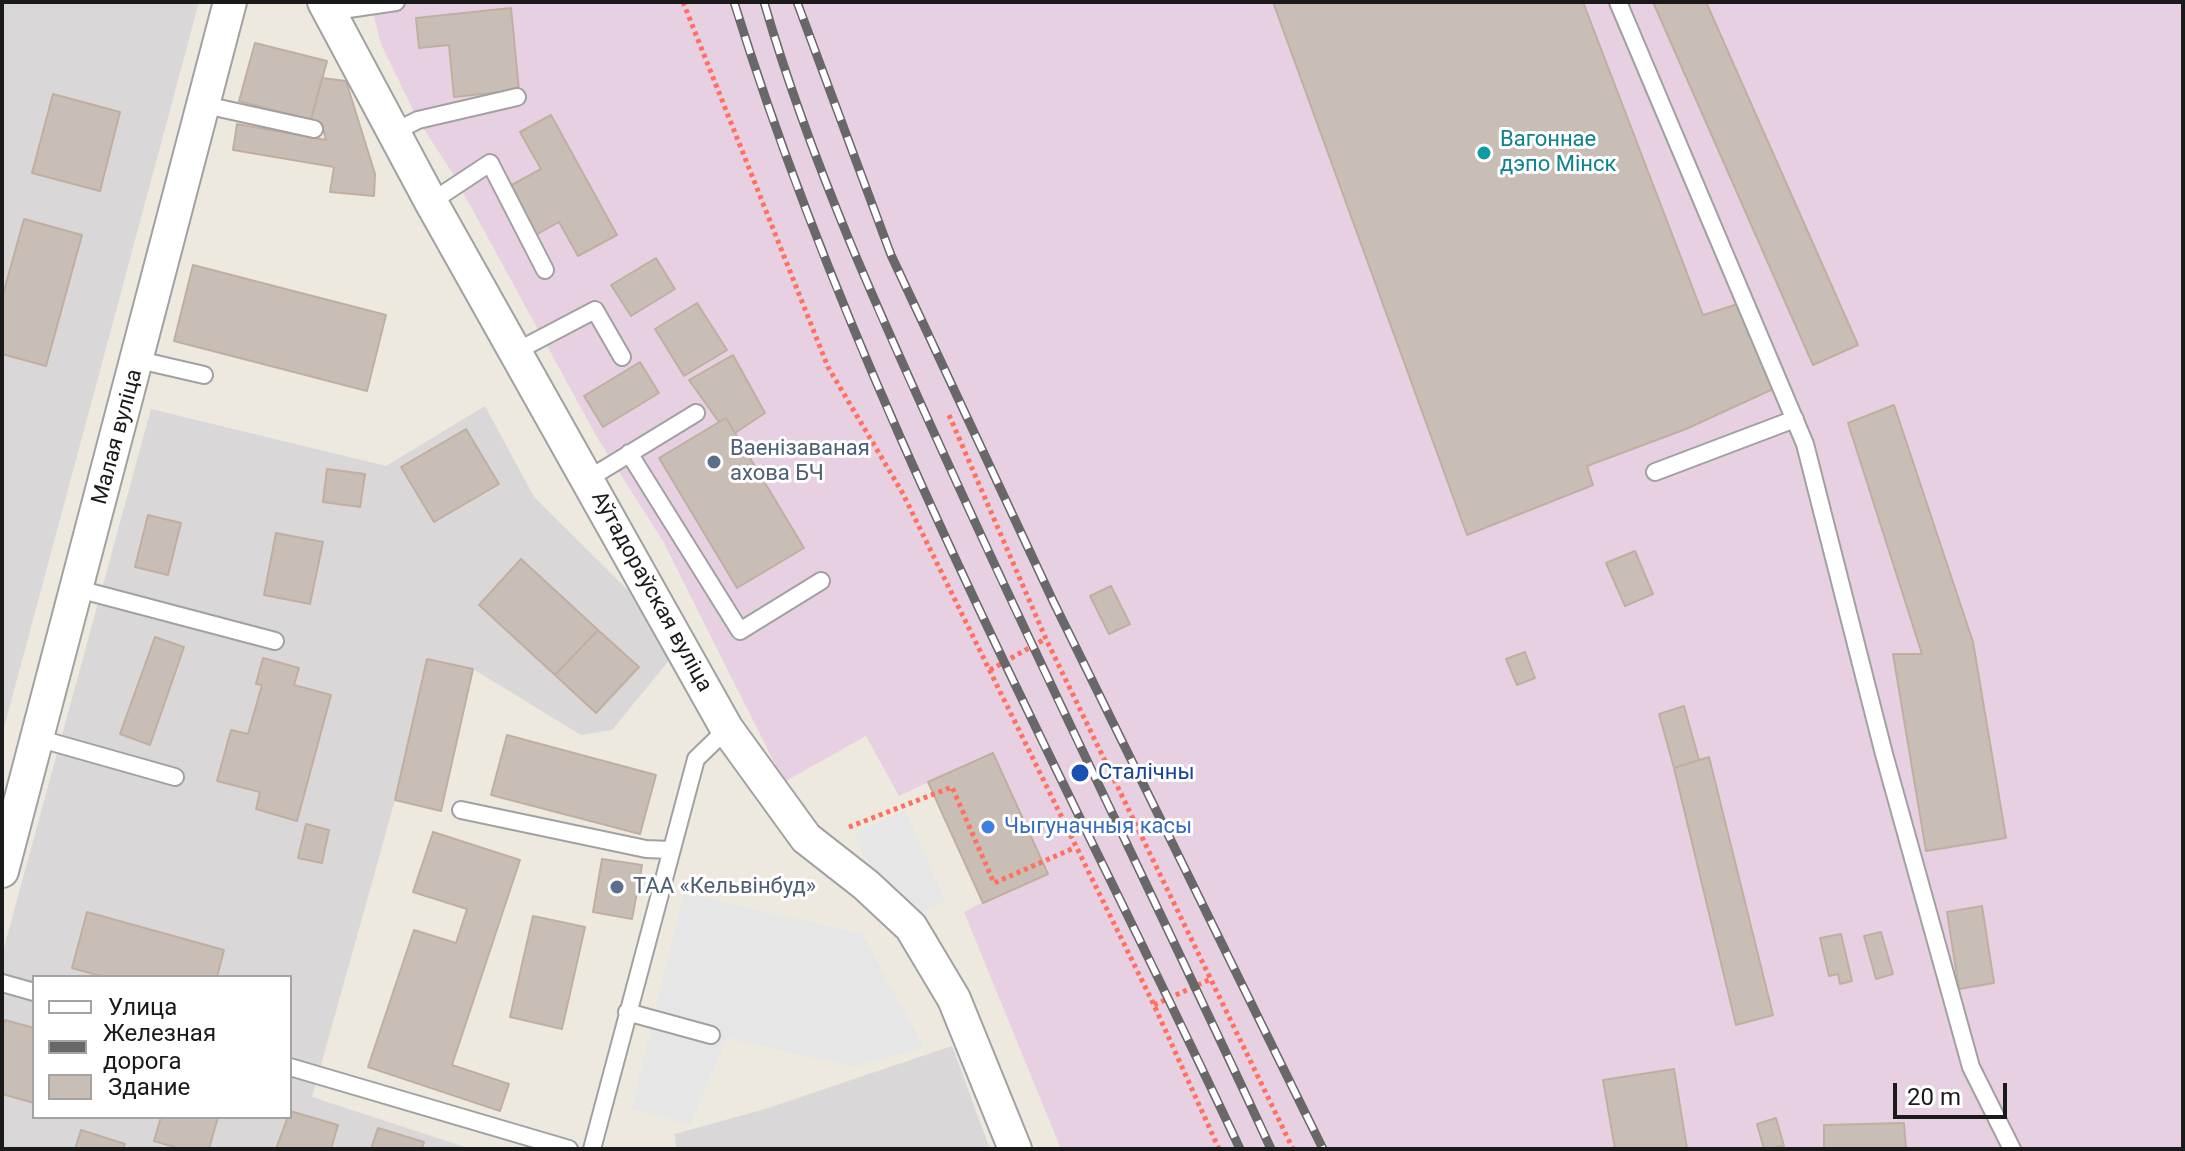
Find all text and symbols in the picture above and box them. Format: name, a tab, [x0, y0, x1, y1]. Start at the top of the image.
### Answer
place label: Вагоннае дэпо Мінск	[1500, 127, 1616, 178]
marker: Вагоннае дэпо Мінск	[1475, 144, 1493, 162]
street label: Малая вуліца	[87, 367, 149, 507]
place label: Ваенізаваная ахова БЧ	[730, 436, 870, 488]
marker: Ваенізаваная ахова БЧ	[705, 453, 723, 471]
street label: Аўтадораўская вуліца	[585, 487, 717, 697]
place label: Сталічны	[1098, 760, 1194, 786]
marker: Сталічны	[1069, 762, 1091, 784]
place label: Чыгуначныя касы	[1004, 814, 1192, 840]
marker: Чыгуначныя касы	[979, 818, 997, 836]
place label: ТАА «Кельвінбуд»	[633, 874, 816, 900]
marker: ТАА «Кельвінбуд»	[608, 878, 626, 896]
legend	[32, 975, 292, 1119]
text: Улица	[108, 993, 177, 1021]
text: Железная дорога	[103, 1019, 216, 1075]
scale bar	[1897, 1067, 2011, 1117]
text: Здание	[108, 1073, 190, 1101]
text: 20 m	[1907, 1083, 1961, 1111]

